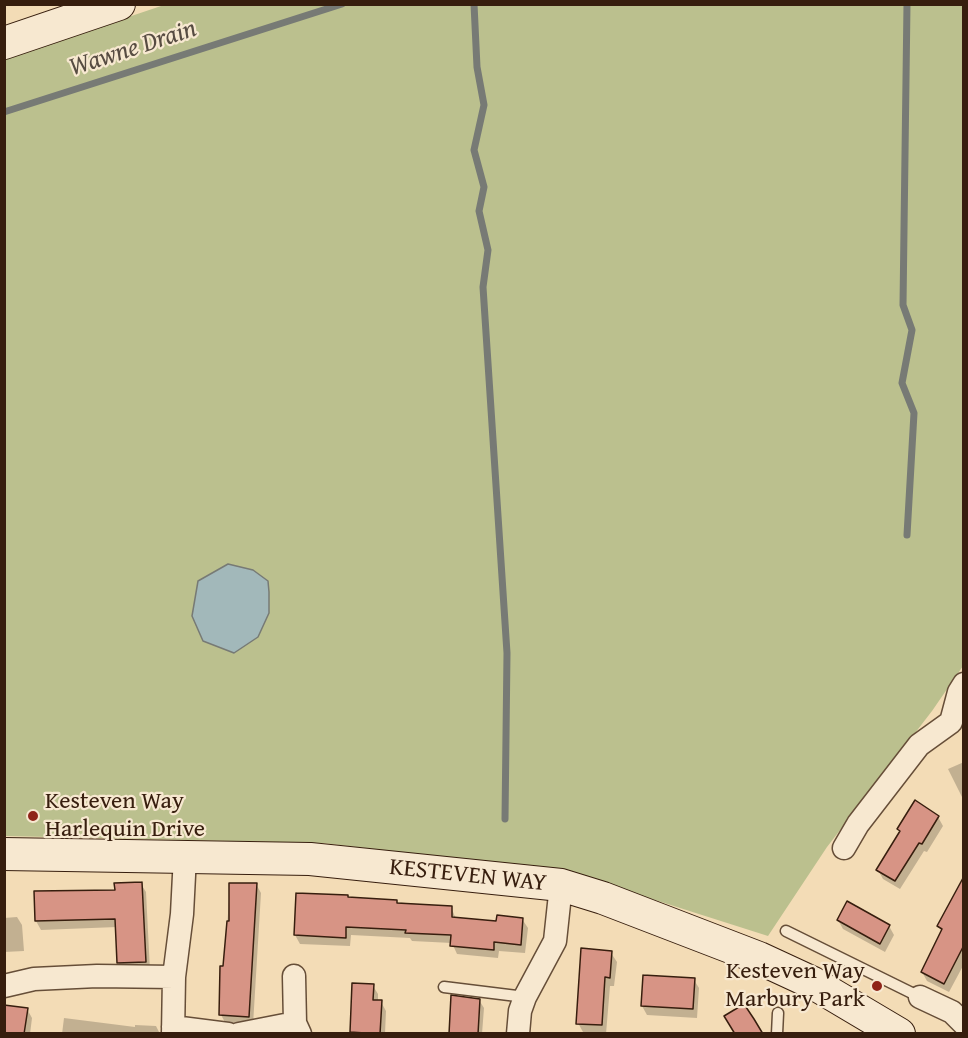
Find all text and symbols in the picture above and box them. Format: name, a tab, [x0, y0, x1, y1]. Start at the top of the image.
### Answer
water label: Wawne Drain	[65, 14, 201, 84]
place label: Kesteven Way Harlequin Drive	[45, 788, 205, 844]
marker: Kesteven Way Harlequin Drive	[26, 809, 40, 823]
street label: KESTEVEN WAY	[388, 853, 548, 899]
place label: Kesteven Way Marbury Park	[725, 958, 865, 1014]
marker: Kesteven Way Marbury Park	[870, 979, 884, 993]

